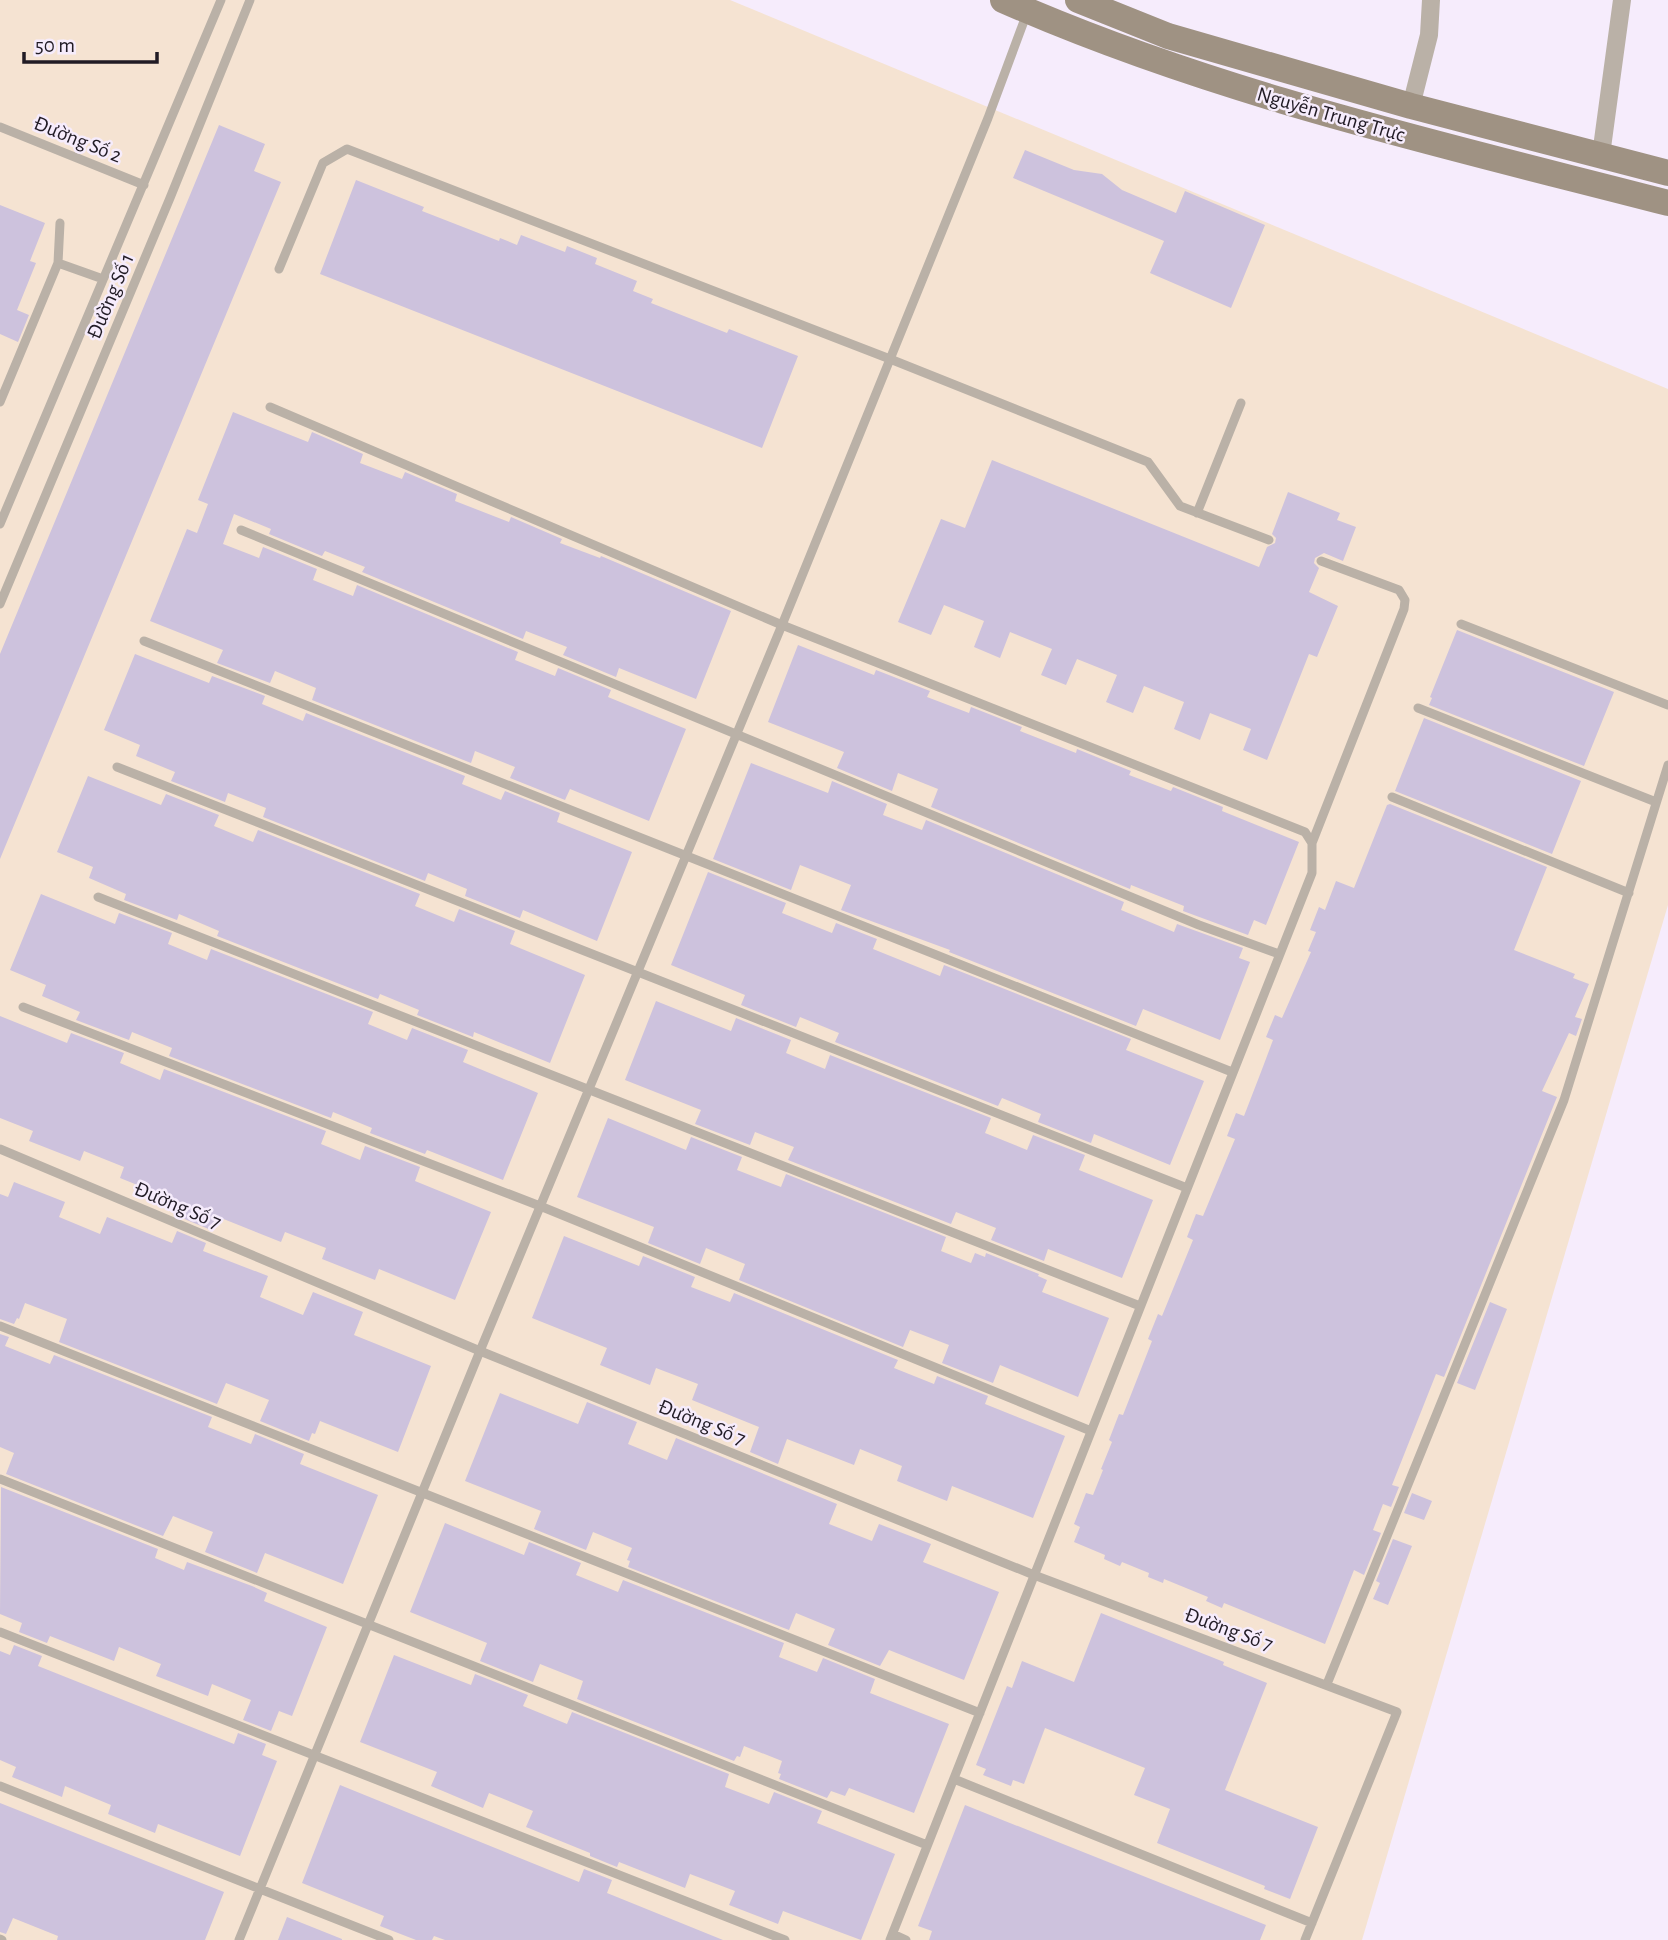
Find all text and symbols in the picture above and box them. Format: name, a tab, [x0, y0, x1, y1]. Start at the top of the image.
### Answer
scale bar	[24, 21, 158, 65]
text: 50 m	[35, 35, 75, 56]
street label: Nguyễn Trung Trực	[1255, 82, 1407, 146]
street label: Đường Số 2	[31, 112, 125, 167]
street label: Đường Số 1	[83, 250, 138, 342]
street label: Đường Số 7	[131, 1178, 225, 1233]
street label: Đường Số 7	[655, 1395, 749, 1450]
street label: Đường Số 7	[1182, 1604, 1276, 1655]

